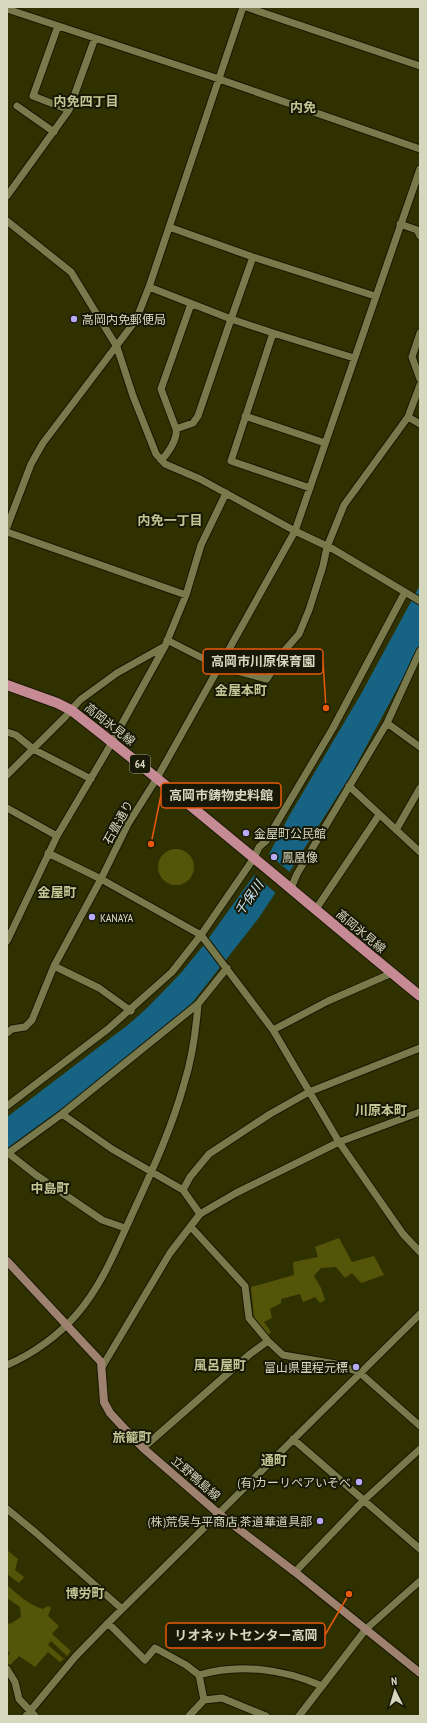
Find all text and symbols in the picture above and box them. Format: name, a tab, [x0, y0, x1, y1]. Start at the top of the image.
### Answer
district label: 内免四丁目	[53, 93, 119, 110]
district label: 内免	[290, 99, 316, 116]
place label: 高岡内免郵便局	[82, 312, 166, 327]
marker: 高岡内免郵便局	[69, 314, 79, 324]
district label: 内免一丁目	[137, 512, 203, 529]
callout: 高岡市川原保育園	[203, 649, 323, 674]
text: 高岡市川原保育園	[211, 653, 315, 670]
district label: 金屋本町	[215, 682, 267, 699]
street label: 高岡氷見線	[82, 700, 138, 748]
road number: 64	[130, 755, 150, 773]
callout: 高岡市鋳物史料館	[161, 783, 281, 808]
text: 高岡市鋳物史料館	[169, 787, 273, 804]
street label: 石畳通り	[100, 797, 136, 847]
place label: 金屋町公民館	[254, 826, 326, 841]
marker: 金屋町公民館	[241, 828, 251, 838]
place label: 鳳凰像	[282, 850, 318, 865]
marker: 鳳凰像	[269, 852, 279, 862]
water label: 千保川	[231, 876, 268, 919]
district label: 金屋町	[37, 884, 77, 901]
street label: 高岡氷見線	[333, 906, 389, 956]
place label: KANAYA	[100, 910, 134, 925]
marker: KANAYA	[87, 912, 97, 922]
district label: 川原本町	[355, 1102, 407, 1119]
district label: 中島町	[30, 1180, 70, 1197]
district label: 風呂屋町	[194, 1357, 246, 1374]
place label: 富山県里程元標	[264, 1360, 348, 1375]
marker: 富山県里程元標	[351, 1362, 361, 1372]
district label: 旅籠町	[112, 1429, 152, 1446]
district label: 通町	[261, 1452, 287, 1469]
street label: 立野鴨島線	[168, 1453, 224, 1503]
place label: (有)カーリペアいそべ	[237, 1475, 351, 1490]
marker: (有)カーリペアいそべ	[354, 1477, 364, 1487]
place label: (株)荒俣与平商店 茶道華道具部	[148, 1514, 312, 1529]
marker: (株)荒俣与平商店 茶道華道具部	[315, 1516, 325, 1526]
district label: 博労町	[65, 1585, 105, 1602]
callout: リオネットセンター高岡	[166, 1623, 325, 1648]
text: リオネットセンター高岡	[174, 1627, 318, 1644]
north arrow	[375, 1671, 415, 1711]
text: N	[391, 1674, 398, 1688]

